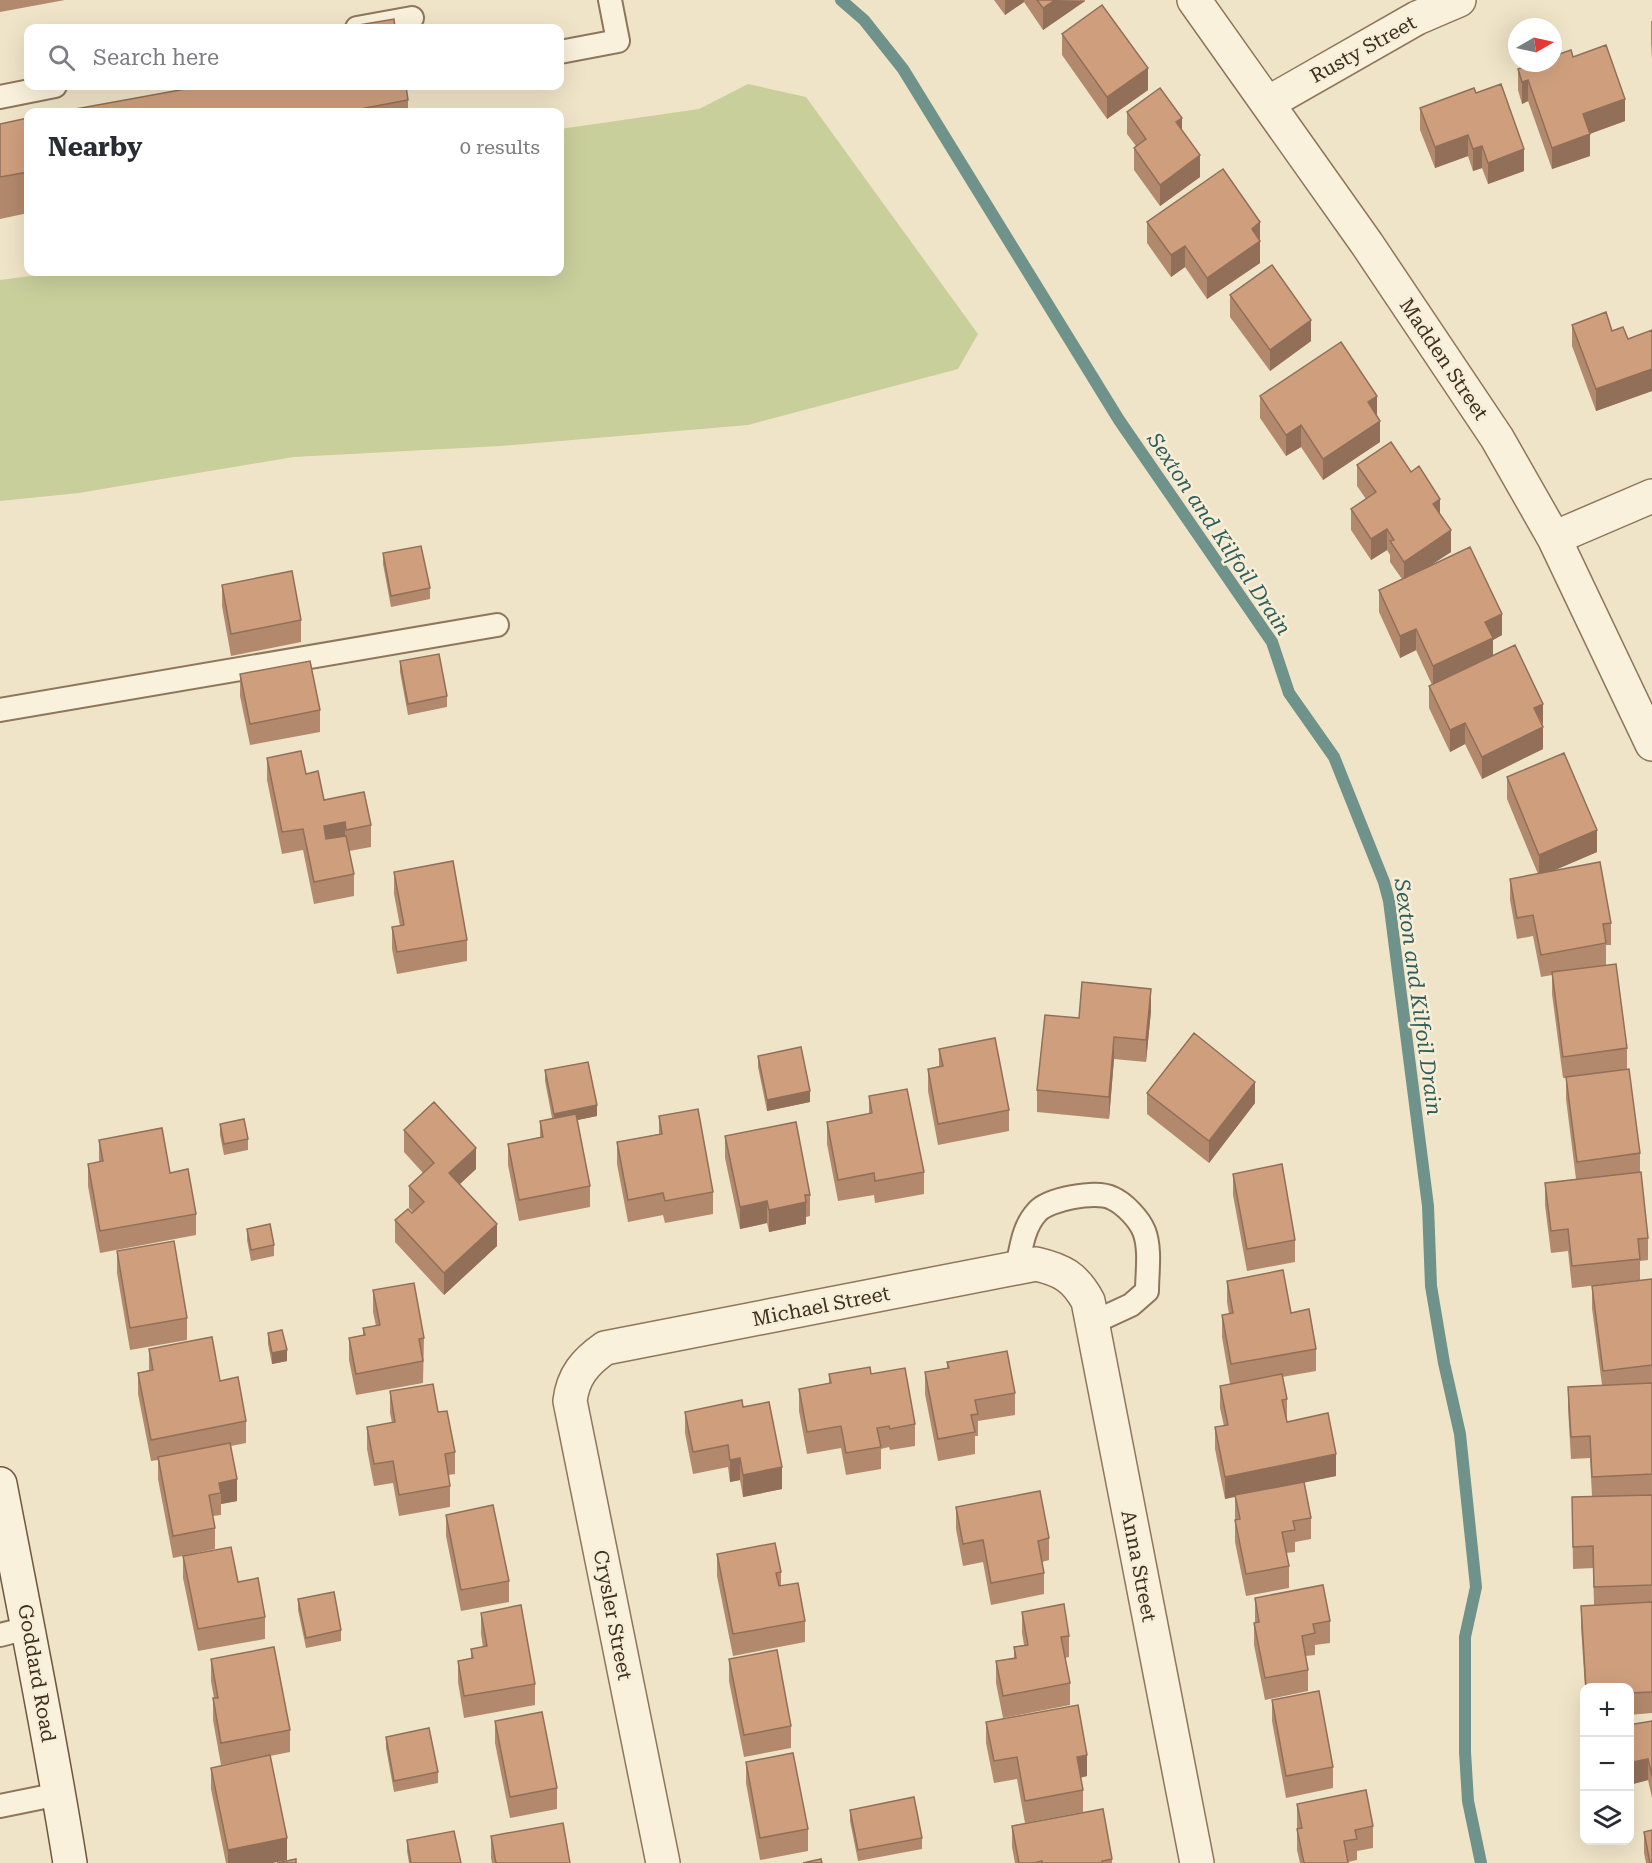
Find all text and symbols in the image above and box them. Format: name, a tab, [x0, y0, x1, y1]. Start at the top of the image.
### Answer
street label: Rusty Street	[1306, 10, 1421, 88]
north arrow	[1508, 18, 1562, 72]
search box	[24, 24, 564, 90]
icon: search	[45, 41, 78, 74]
text: Search here	[93, 45, 219, 70]
text: Nearby	[48, 132, 142, 162]
text: 0 results	[460, 135, 540, 159]
street label: Madden Street	[1395, 294, 1494, 425]
water label: Sexton and Kilfoil Drain	[1142, 428, 1296, 640]
water label: Sexton and Kilfoil Drain	[1389, 876, 1446, 1117]
street label: Michael Street	[750, 1281, 892, 1331]
street label: Anna Street	[1116, 1508, 1162, 1624]
street label: Crysler Street	[589, 1548, 637, 1683]
street label: Goddard Road	[13, 1602, 61, 1744]
map controls	[1580, 1683, 1634, 1845]
button: +	[1580, 1683, 1634, 1737]
button: −	[1580, 1737, 1634, 1791]
button: layers	[1580, 1791, 1634, 1845]

